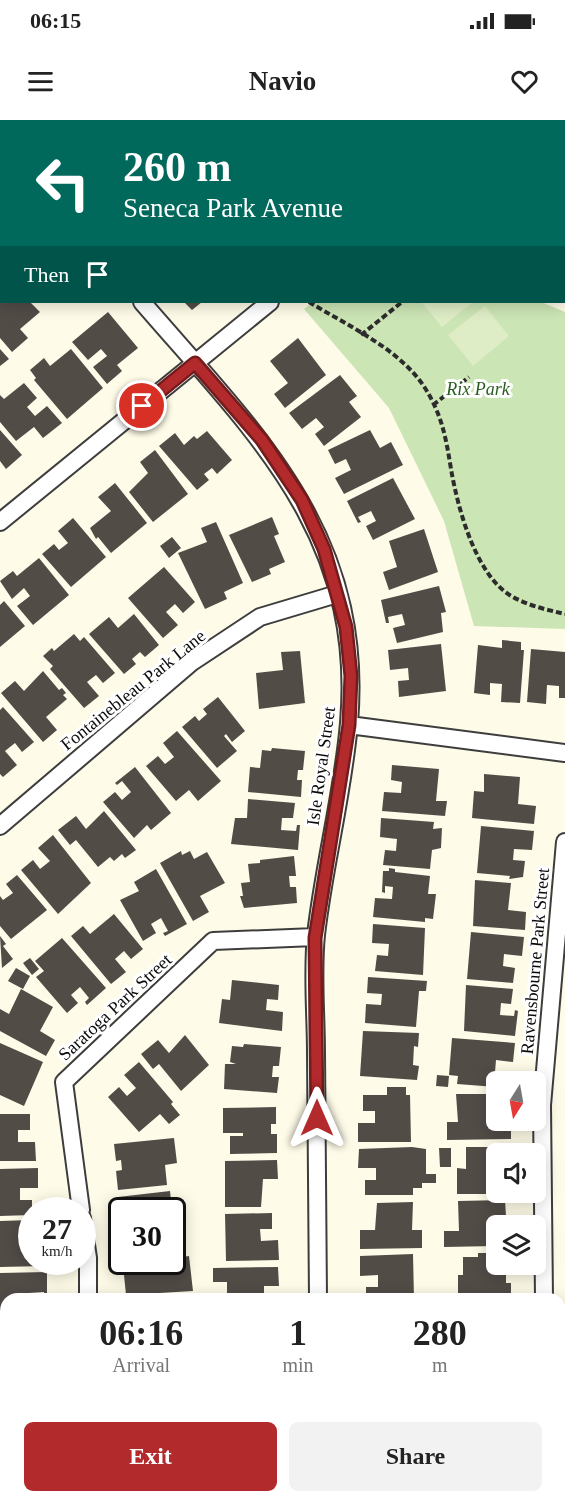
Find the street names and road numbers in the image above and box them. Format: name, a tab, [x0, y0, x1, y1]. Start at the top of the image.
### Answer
street label: Fontainebleau Park Lane	[57, 626, 209, 754]
street label: Isle Royal Street	[303, 705, 339, 827]
street label: Ravensbourne Park Street	[517, 867, 553, 1055]
street label: Saratoga Park Street	[54, 950, 176, 1064]

